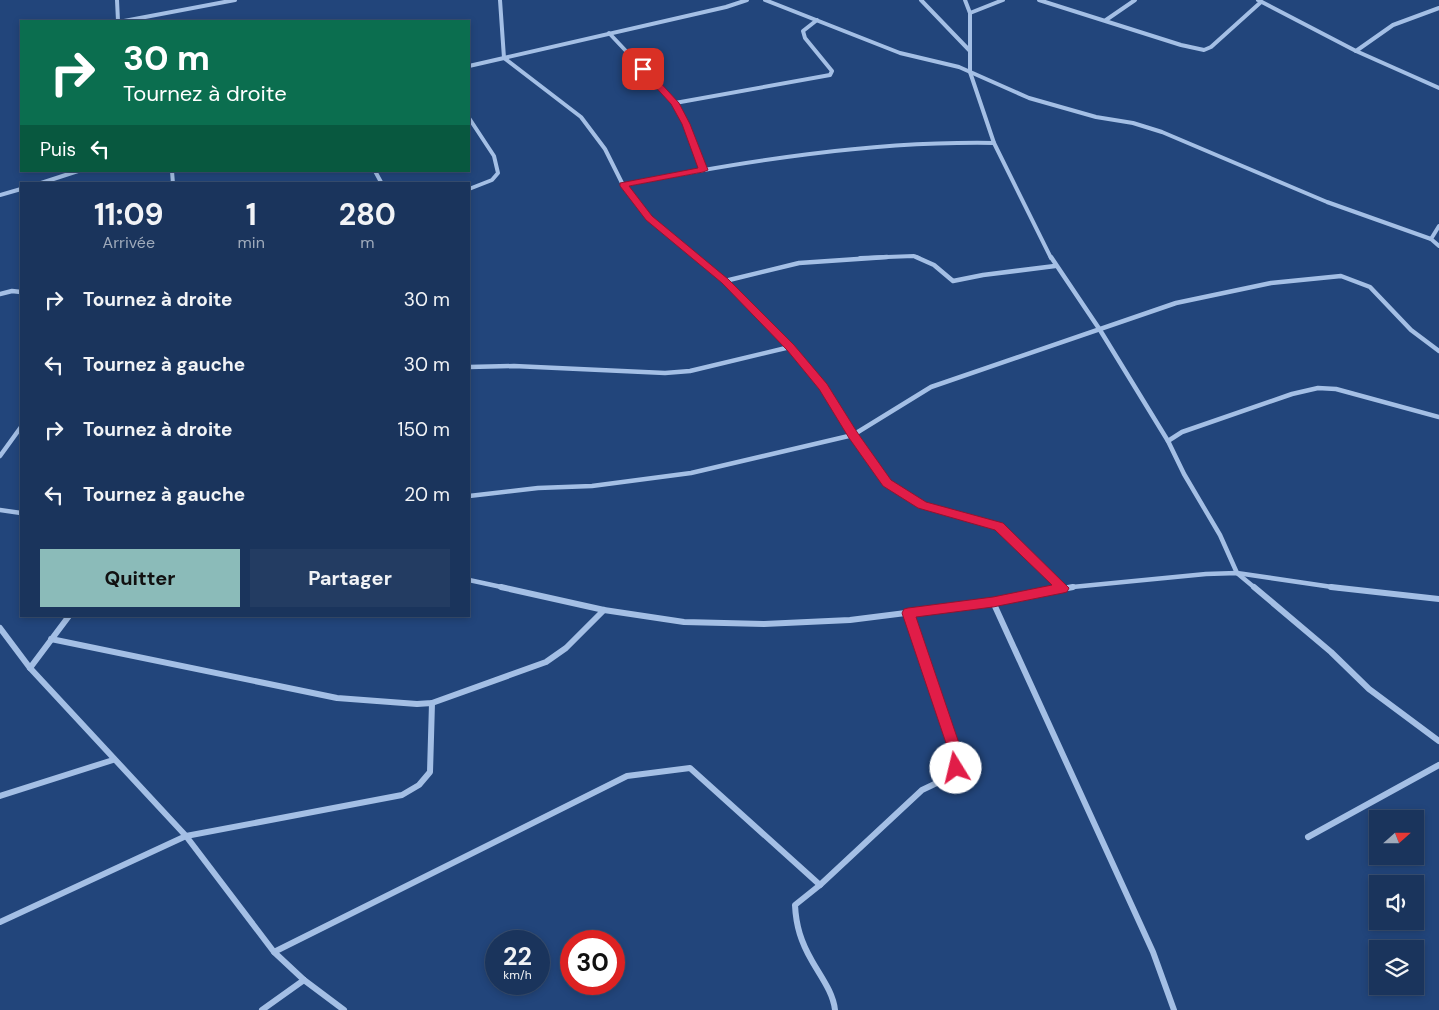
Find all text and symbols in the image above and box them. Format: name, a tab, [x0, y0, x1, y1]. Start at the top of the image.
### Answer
text: 30 m	[123, 35, 210, 81]
icon: right	[40, 40, 105, 105]
pin	[622, 48, 664, 90]
icon: arrive	[629, 55, 657, 83]
text: Tournez à droite	[123, 79, 287, 108]
icon: left	[86, 135, 114, 163]
text: Puis	[40, 137, 76, 162]
text: 11:09	[94, 195, 164, 234]
text: 1	[246, 195, 257, 234]
text: 280	[339, 195, 396, 234]
text: Arrivée	[103, 232, 155, 253]
text: min	[238, 232, 265, 253]
text: m	[360, 232, 375, 253]
icon: right	[40, 286, 68, 314]
text: Tournez à droite	[83, 287, 233, 312]
text: 30 m	[404, 287, 450, 312]
icon: left	[40, 351, 68, 379]
text: Tournez à gauche	[83, 352, 245, 377]
text: 30 m	[404, 352, 450, 377]
icon: right	[40, 416, 68, 444]
text: Tournez à droite	[83, 417, 233, 442]
text: 150 m	[398, 417, 450, 442]
icon: left	[40, 481, 68, 509]
text: Tournez à gauche	[83, 482, 245, 507]
text: 20 m	[404, 482, 450, 507]
button: Quitter	[40, 549, 240, 607]
button: Partager	[250, 549, 450, 607]
position arrow	[929, 741, 981, 793]
north arrow	[1369, 810, 1424, 865]
map controls	[1369, 810, 1424, 995]
button: sound	[1369, 875, 1424, 930]
speed limit sign: 30	[560, 930, 625, 995]
text: 22	[503, 940, 532, 973]
button: layers	[1369, 940, 1424, 995]
text: km/h	[503, 967, 532, 983]

